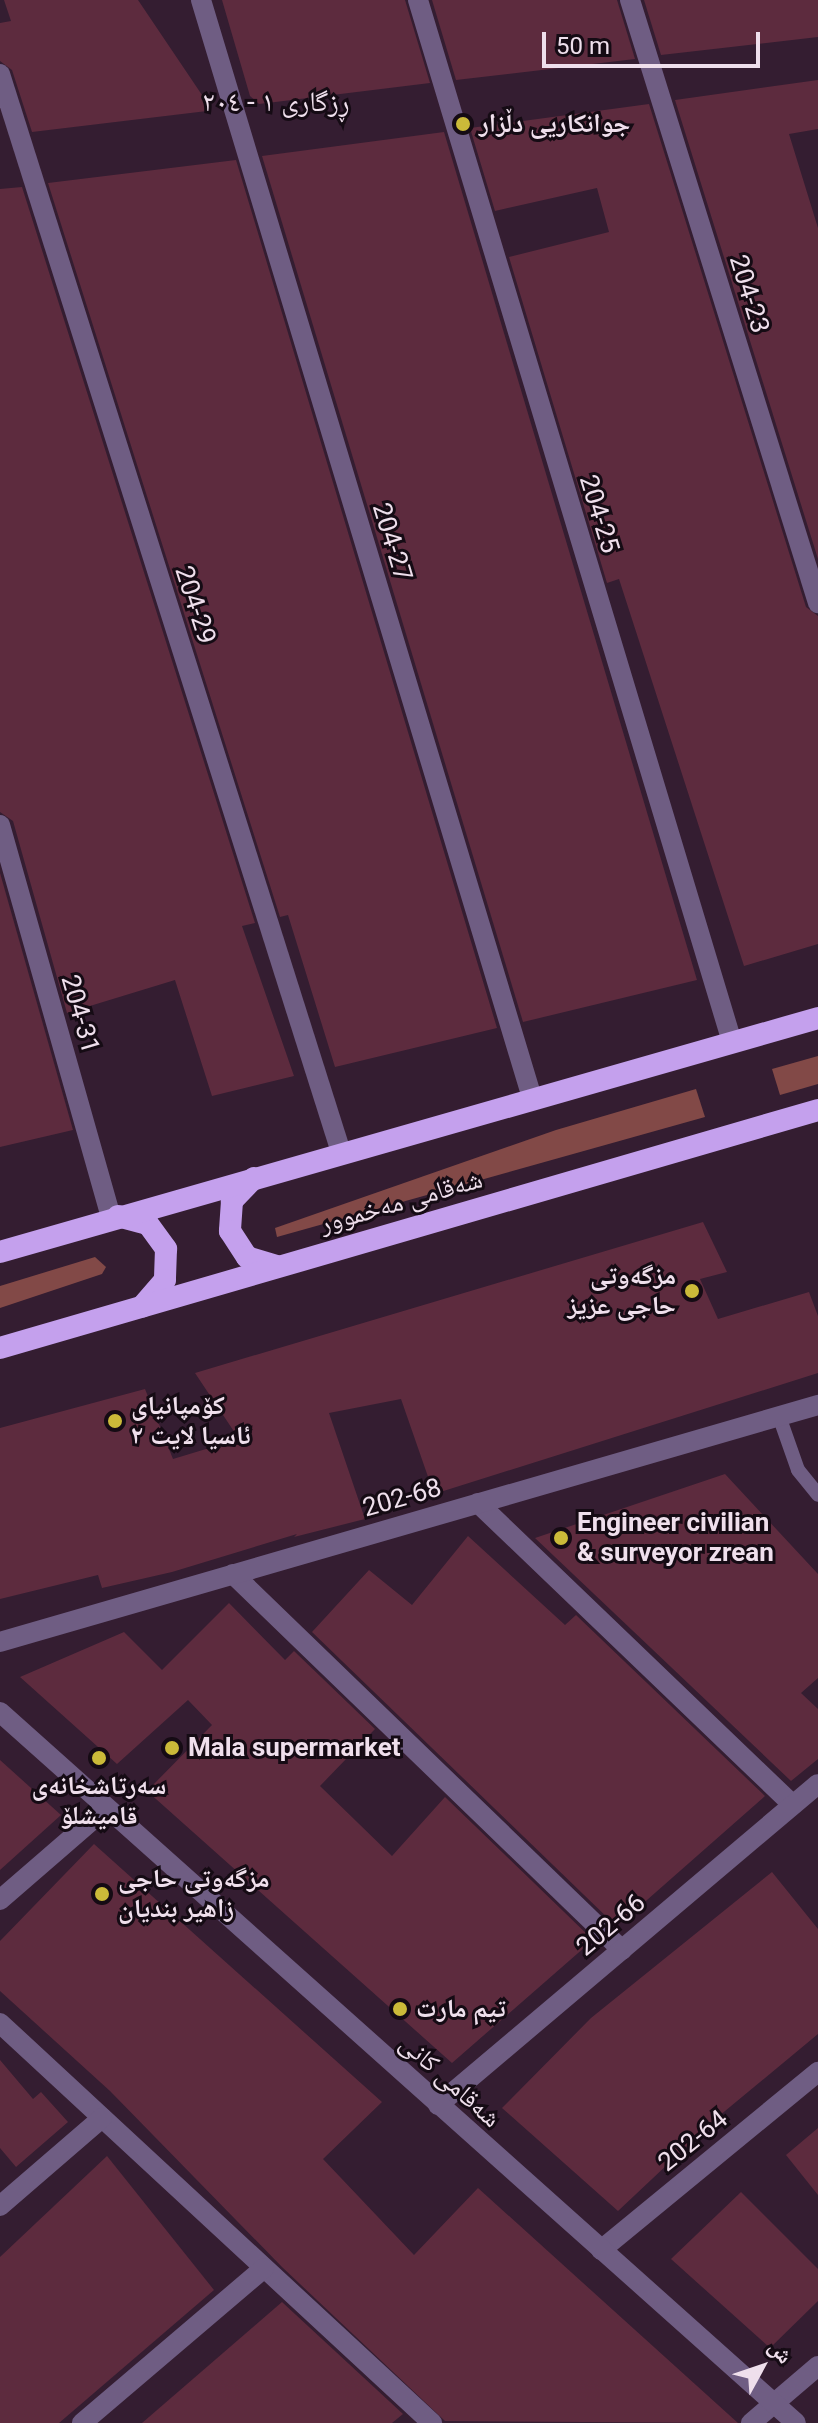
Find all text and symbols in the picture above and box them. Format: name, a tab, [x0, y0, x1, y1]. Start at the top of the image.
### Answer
scale bar	[546, 16, 764, 66]
text: 50 m	[556, 32, 610, 60]
district label: ڕزگاری ١ - ٢٠٤	[202, 85, 350, 119]
place label: جوانکاریی دڵزار	[479, 108, 630, 140]
marker: جوانکاریی دڵزار	[454, 115, 472, 133]
street label: 204-23	[722, 251, 776, 337]
street label: 204-25	[572, 471, 626, 557]
street label: 204-27	[365, 499, 419, 585]
street label: 204-29	[168, 562, 222, 648]
street label: 204-31	[54, 971, 106, 1057]
street label: شەقامی مەخموور	[316, 1164, 486, 1240]
place label: مزگەوتی حاجی عزیز	[567, 1260, 676, 1322]
marker: مزگەوتی حاجی عزیز	[683, 1282, 701, 1300]
place label: کۆمپانیای ئاسیا لایت ٢	[131, 1390, 251, 1452]
marker: کۆمپانیای ئاسیا لایت ٢	[106, 1412, 124, 1430]
street label: 202-68	[359, 1472, 445, 1524]
place label: Engineer civilian & surveyor zrean	[577, 1507, 774, 1568]
marker: Engineer civilian & surveyor zrean	[552, 1529, 570, 1547]
place label: Mala supermarket	[188, 1732, 400, 1764]
marker: Mala supermarket	[163, 1739, 181, 1757]
marker: سەرتاشخانەی قامیشلۆ	[90, 1749, 108, 1767]
place label: سەرتاشخانەی قامیشلۆ	[31, 1770, 167, 1832]
place label: مزگەوتی حاجی زاهیر بندیان	[118, 1863, 270, 1924]
marker: مزگەوتی حاجی زاهیر بندیان	[93, 1885, 111, 1903]
street label: 202-66	[570, 1887, 652, 1963]
place label: تيم مارت	[416, 1993, 506, 2025]
marker: تيم مارت	[391, 2000, 409, 2018]
street label: شەقامی کانی	[393, 2028, 507, 2134]
street label: 202-64	[652, 2104, 734, 2178]
north arrow	[722, 2327, 802, 2407]
text: ش	[764, 2334, 798, 2368]

